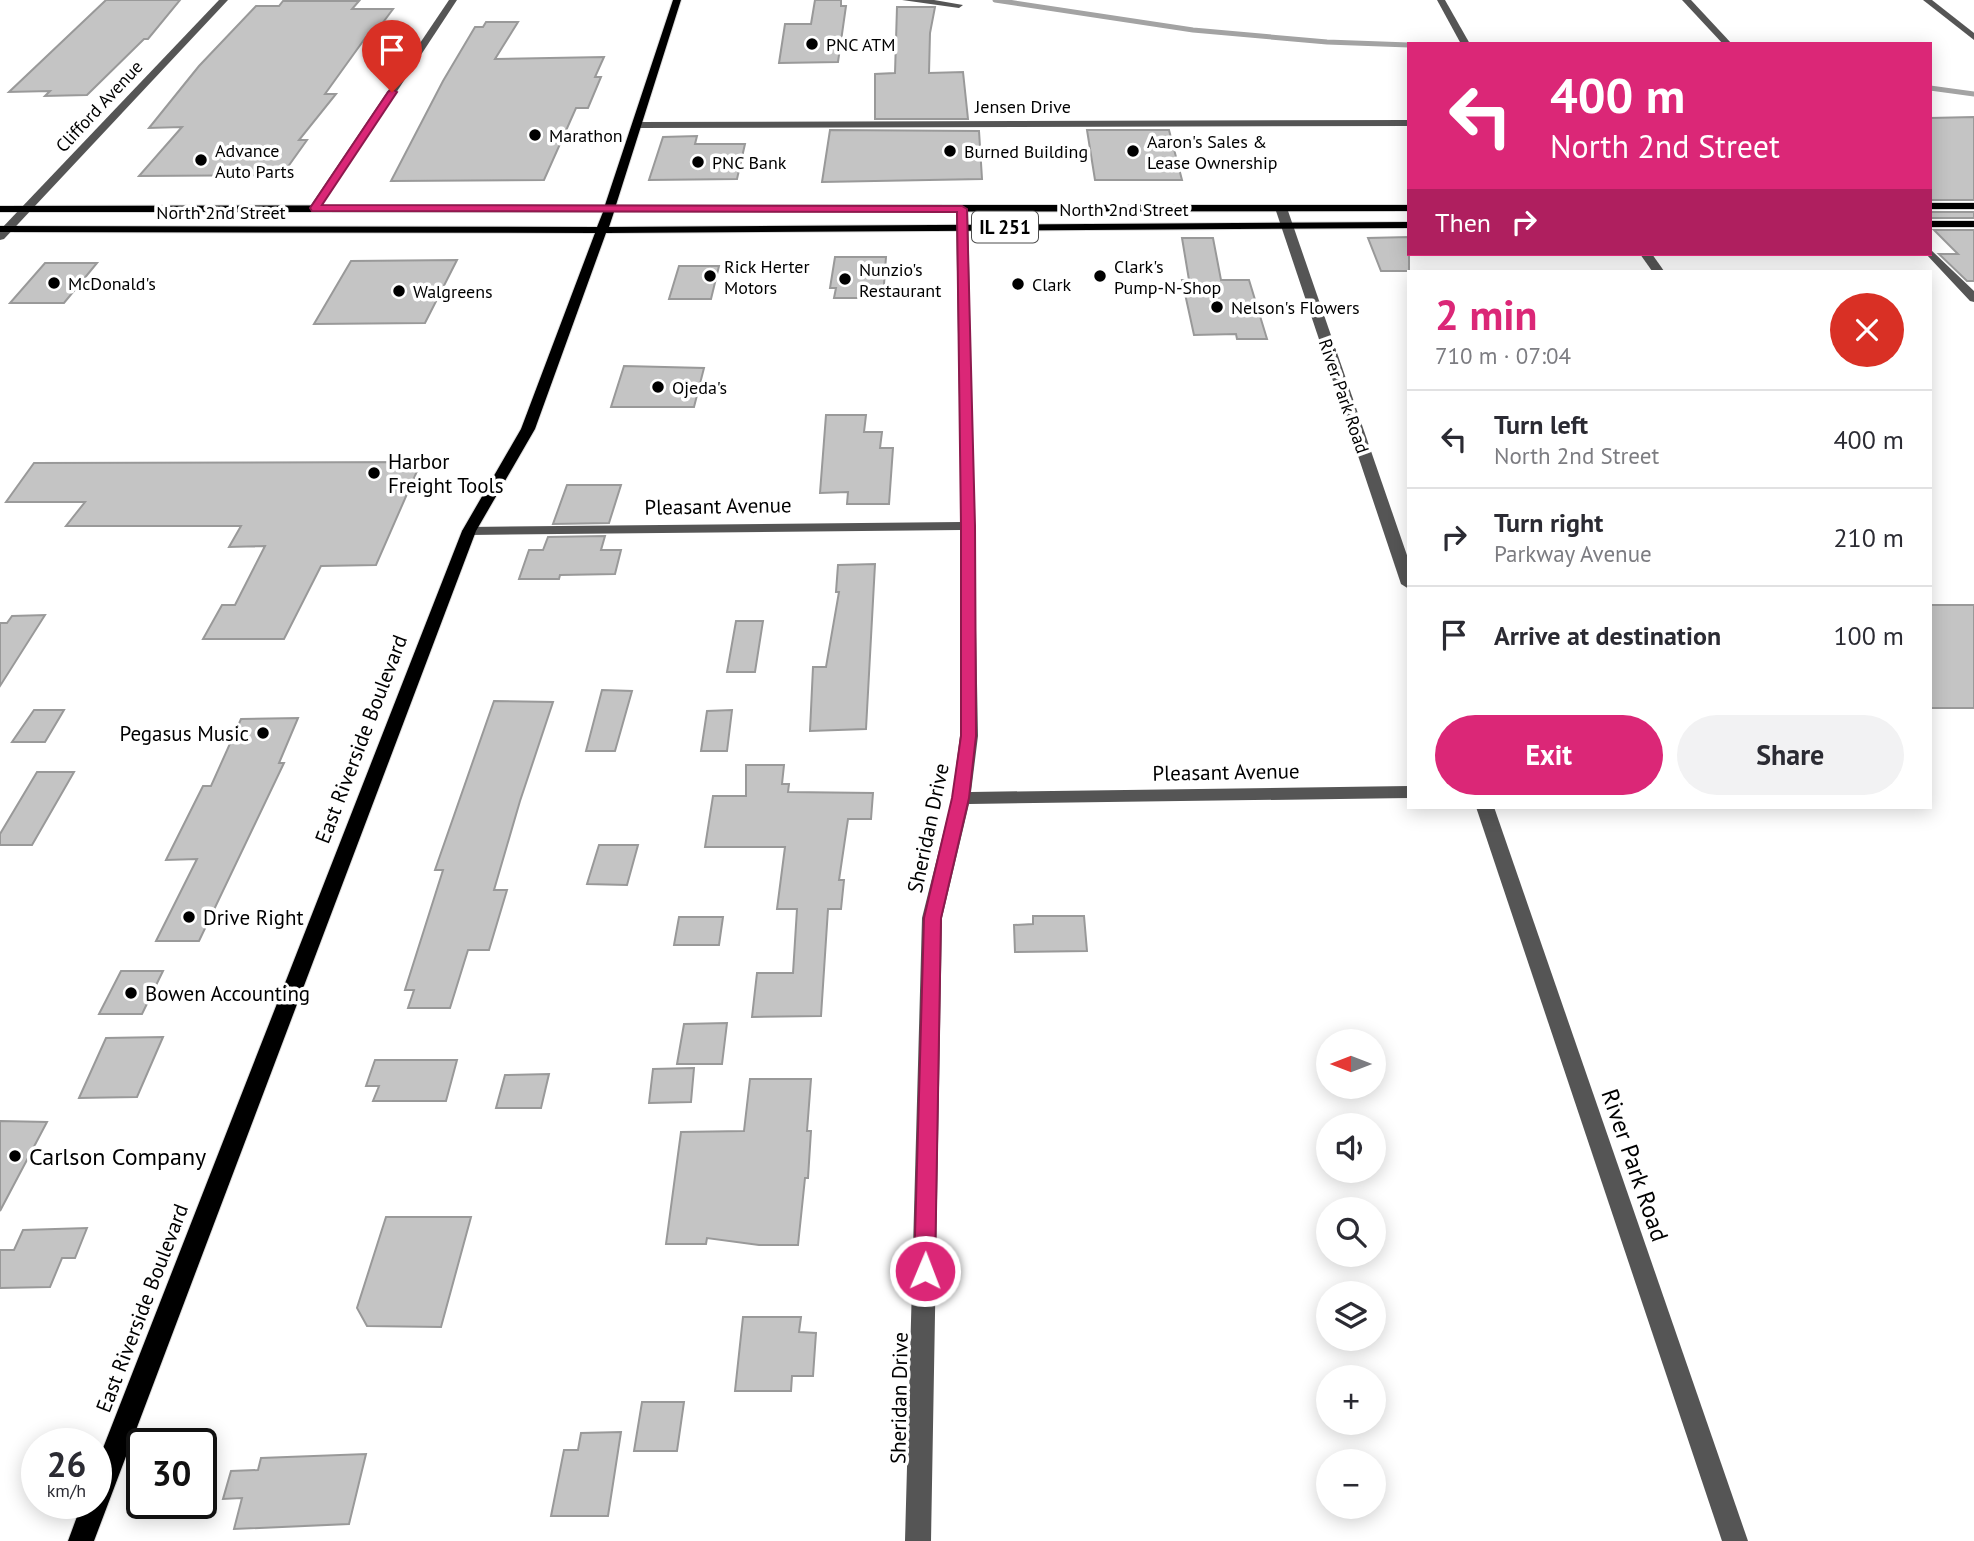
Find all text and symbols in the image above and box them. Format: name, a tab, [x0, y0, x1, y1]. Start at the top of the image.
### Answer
pin	[362, 20, 422, 92]
icon: arrive	[373, 31, 411, 69]
place label: PNC ATM	[826, 33, 896, 56]
marker: PNC ATM	[804, 36, 820, 52]
street label: Clifford Avenue	[51, 55, 147, 157]
text: 400 m	[1550, 63, 1685, 127]
icon: left	[1435, 70, 1526, 161]
street label: Jensen Drive	[974, 95, 1071, 118]
place label: Marathon	[549, 124, 623, 147]
text: North 2nd Street	[1550, 125, 1780, 167]
marker: Marathon	[527, 127, 543, 143]
place label: Aaron's Sales & Lease Ownership	[1147, 130, 1277, 174]
place label: Advance Auto Parts	[215, 139, 294, 183]
place label: Burned Building	[964, 140, 1088, 163]
marker: Burned Building	[942, 143, 958, 159]
marker: Aaron's Sales & Lease Ownership	[1125, 143, 1141, 159]
place label: PNC Bank	[712, 151, 787, 174]
marker: Advance Auto Parts	[193, 152, 209, 168]
marker: PNC Bank	[690, 154, 706, 170]
street label: North 2nd Street	[1059, 198, 1189, 221]
street label: North 2nd Street	[156, 201, 286, 224]
icon: right	[1505, 203, 1543, 241]
text: Then	[1435, 206, 1491, 239]
road number: IL 251	[972, 212, 1038, 243]
place label: Rick Herter Motors	[724, 255, 810, 299]
place label: Clark's Pump-N-Shop	[1114, 255, 1221, 299]
place label: Nunzio's Restaurant	[859, 258, 941, 302]
marker: Rick Herter Motors	[702, 268, 718, 284]
marker: Clark's Pump-N-Shop	[1092, 268, 1108, 284]
marker: Nunzio's Restaurant	[837, 271, 853, 287]
place label: McDonald's	[68, 272, 156, 295]
place label: Clark	[1032, 273, 1072, 296]
marker: McDonald's	[46, 275, 62, 291]
marker: Clark	[1010, 276, 1026, 292]
place label: Walgreens	[413, 280, 493, 303]
marker: Walgreens	[391, 283, 407, 299]
text: 2 min	[1435, 287, 1537, 342]
button: close	[1830, 293, 1904, 367]
place label: Nelson's Flowers	[1231, 296, 1360, 319]
marker: Nelson's Flowers	[1209, 299, 1225, 315]
street label: River Park Road	[1314, 336, 1374, 456]
text: 710 m · 07:04	[1435, 341, 1571, 370]
place label: Ojeda's	[672, 376, 727, 399]
marker: Ojeda's	[650, 379, 666, 395]
text: Turn left	[1494, 408, 1588, 441]
icon: left	[1435, 420, 1473, 458]
text: 400 m	[1833, 423, 1904, 456]
text: North 2nd Street	[1494, 441, 1659, 470]
place label: Harbor Freight Tools	[388, 448, 504, 499]
marker: Harbor Freight Tools	[366, 465, 382, 481]
street label: Pleasant Avenue	[644, 491, 792, 521]
text: Turn right	[1494, 506, 1603, 539]
icon: right	[1435, 518, 1473, 556]
text: 210 m	[1833, 521, 1904, 554]
text: Parkway Avenue	[1494, 539, 1652, 568]
icon: arrive	[1435, 616, 1473, 654]
text: Arrive at destination	[1494, 619, 1721, 652]
text: 100 m	[1833, 619, 1904, 652]
street label: East Riverside Boulevard	[309, 631, 413, 847]
button: Exit	[1435, 715, 1663, 795]
button: Share	[1677, 715, 1904, 795]
place label: Pegasus Music	[119, 720, 249, 747]
marker: Pegasus Music	[255, 725, 271, 741]
street label: Pleasant Avenue	[1152, 757, 1300, 787]
street label: Sheridan Drive	[901, 761, 955, 895]
place label: Drive Right	[203, 904, 304, 931]
marker: Drive Right	[181, 909, 197, 925]
place label: Bowen Accounting	[145, 980, 310, 1007]
marker: Bowen Accounting	[123, 985, 139, 1001]
north arrow	[1316, 1029, 1386, 1099]
map controls	[1316, 1029, 1386, 1519]
street label: River Park Road	[1594, 1085, 1676, 1245]
button: sound	[1316, 1113, 1386, 1183]
place label: Carlson Company	[29, 1141, 206, 1172]
marker: Carlson Company	[7, 1148, 23, 1164]
button: search	[1316, 1197, 1386, 1267]
street label: East Riverside Boulevard	[90, 1200, 194, 1416]
position arrow	[888, 1234, 962, 1308]
button: layers	[1316, 1281, 1386, 1351]
street label: Sheridan Drive	[884, 1332, 914, 1464]
button: +	[1316, 1365, 1386, 1435]
speed limit sign: 30	[126, 1428, 217, 1519]
text: 26	[47, 1441, 86, 1487]
button: −	[1316, 1449, 1386, 1519]
text: km/h	[47, 1479, 86, 1502]

